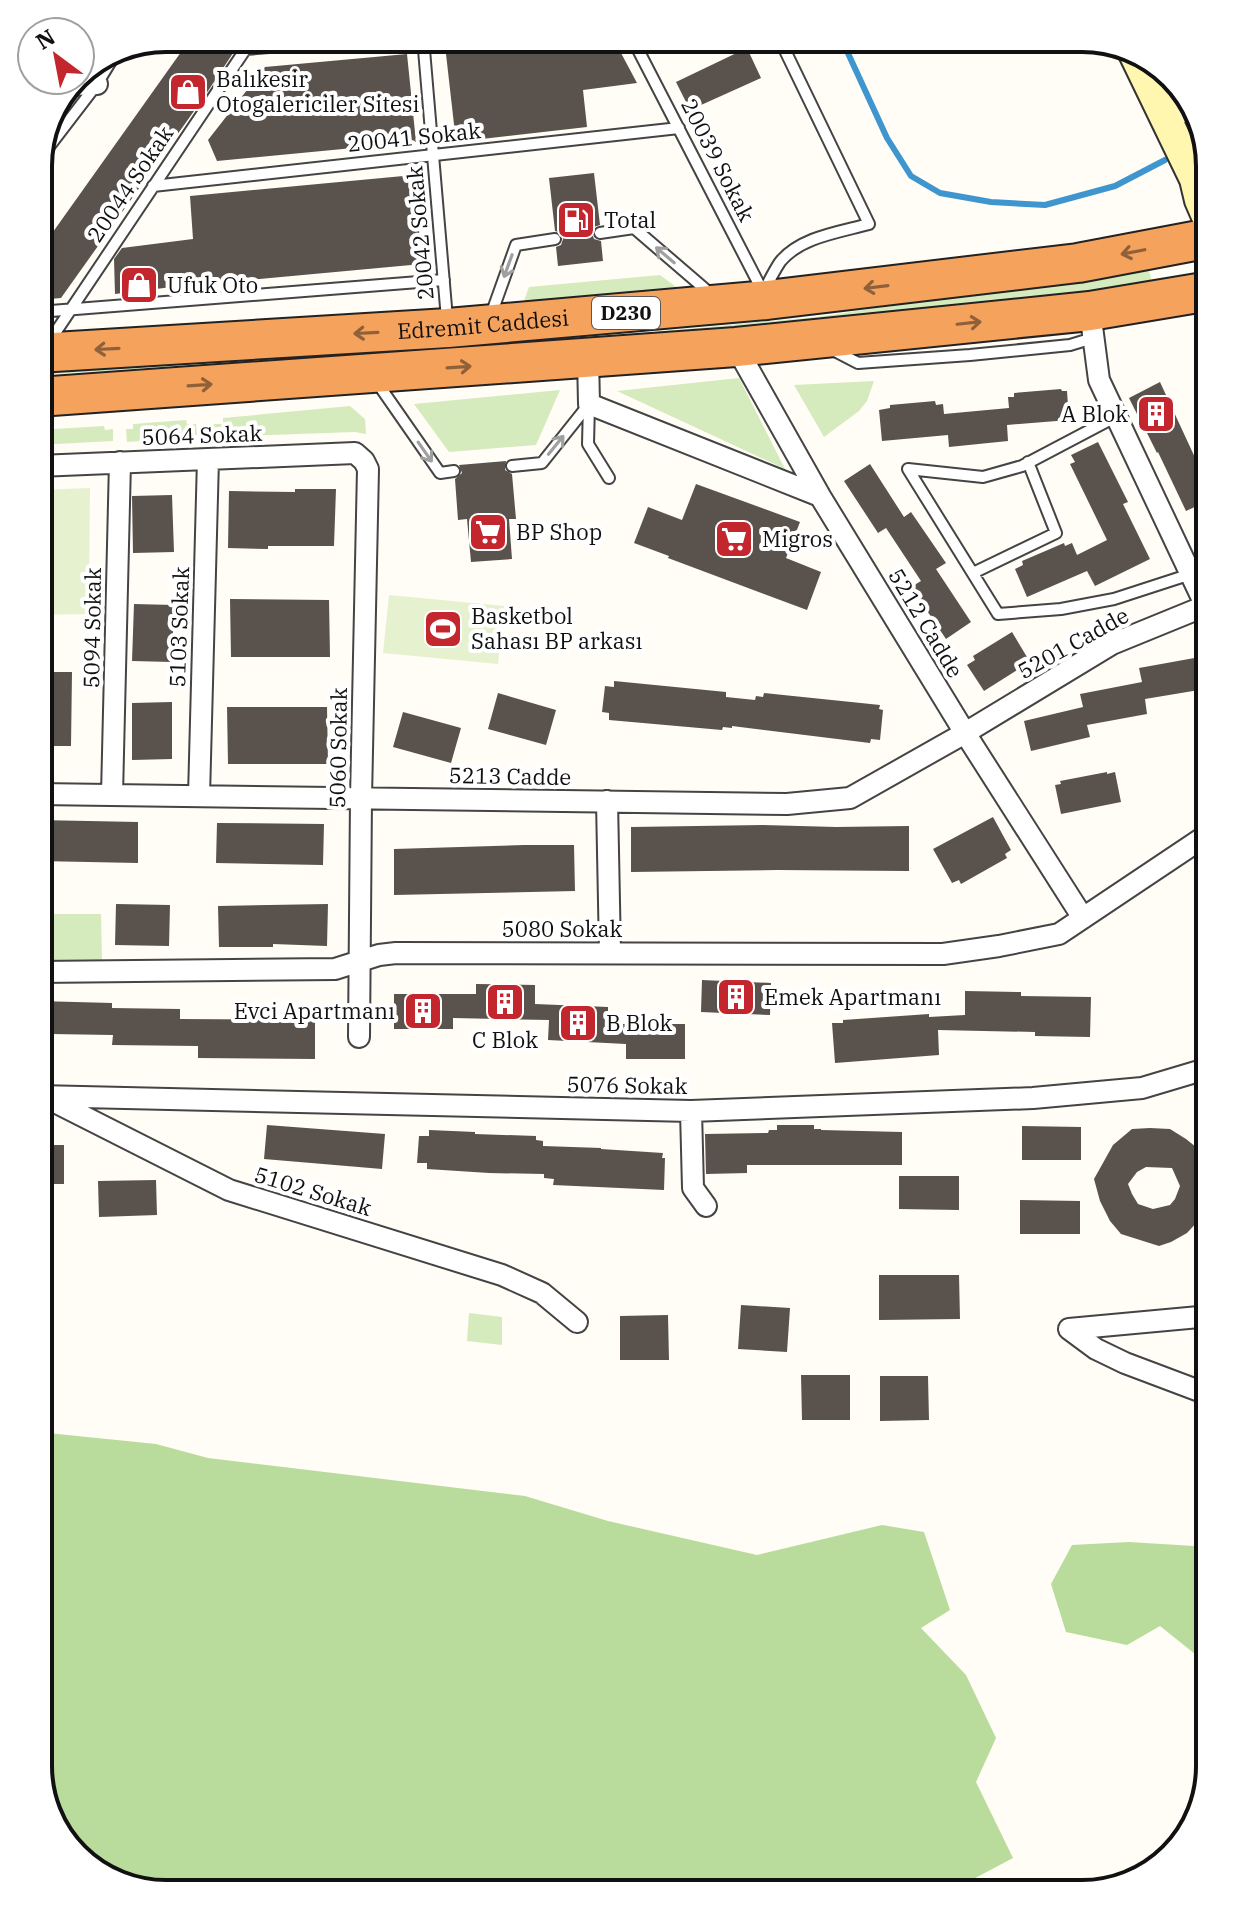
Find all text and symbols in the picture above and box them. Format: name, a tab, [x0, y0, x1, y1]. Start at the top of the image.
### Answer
north arrow	[16, 16, 96, 96]
text: N	[30, 22, 60, 56]
place label: Balıkesir Otogalericiler Sitesi	[216, 64, 420, 118]
shop icon: Balıkesir Otogalericiler Sitesi	[167, 71, 209, 113]
street label: 20039 Sokak	[675, 93, 762, 226]
street label: 20041 Sokak	[346, 115, 482, 158]
street label: 20044 Sokak	[80, 120, 179, 247]
street label: 20042 Sokak	[399, 165, 440, 301]
fuel station icon: Total	[555, 199, 597, 241]
place label: Total	[604, 205, 656, 234]
one-way arrow	[656, 246, 676, 264]
one-way arrow	[1121, 246, 1147, 261]
one-way arrow	[500, 254, 515, 279]
shop icon: Ufuk Oto	[118, 264, 160, 306]
place label: Ufuk Oto	[167, 270, 258, 299]
one-way arrow	[863, 280, 890, 295]
road number: D230	[592, 297, 660, 329]
street label: Edremit Caddesi	[396, 302, 570, 345]
one-way arrow	[955, 316, 982, 331]
one-way arrow	[353, 326, 380, 341]
one-way arrow	[94, 342, 120, 357]
one-way arrow	[445, 359, 472, 374]
one-way arrow	[186, 377, 213, 392]
building icon: A Blok	[1135, 393, 1177, 435]
place label: A Blok	[1061, 399, 1128, 428]
street label: 5064 Sokak	[141, 418, 263, 451]
one-way arrow	[547, 435, 565, 456]
one-way arrow	[417, 440, 433, 462]
supermarket icon: BP Shop	[467, 511, 509, 553]
place label: BP Shop	[516, 517, 602, 546]
supermarket icon: Migros	[713, 518, 755, 560]
place label: Migros	[762, 524, 833, 553]
street label: 5212 Cadde	[882, 563, 970, 683]
street label: 5103 Sokak	[162, 566, 195, 688]
street label: 5094 Sokak	[76, 567, 107, 689]
street label: 5201 Cadde	[1012, 600, 1133, 685]
place label: Basketbol Sahası BP arkası	[471, 601, 642, 655]
sports icon: Basketbol Sahası BP arkası	[422, 608, 464, 650]
street label: 5060 Sokak	[322, 687, 353, 809]
street label: 5213 Cadde	[448, 760, 572, 791]
street label: 5080 Sokak	[502, 914, 623, 943]
building icon: Emek Apartmanı	[715, 976, 757, 1018]
building icon: C Blok	[484, 981, 526, 1023]
place label: Emek Apartmanı	[764, 982, 941, 1011]
building icon: Evci Apartmanı	[402, 990, 444, 1032]
place label: Evci Apartmanı	[234, 996, 395, 1025]
building icon: B Blok	[557, 1002, 599, 1044]
place label: B Blok	[606, 1008, 673, 1037]
place label: C Blok	[472, 1025, 538, 1054]
street label: 5076 Sokak	[566, 1069, 688, 1100]
street label: 5102 Sokak	[251, 1159, 375, 1222]

